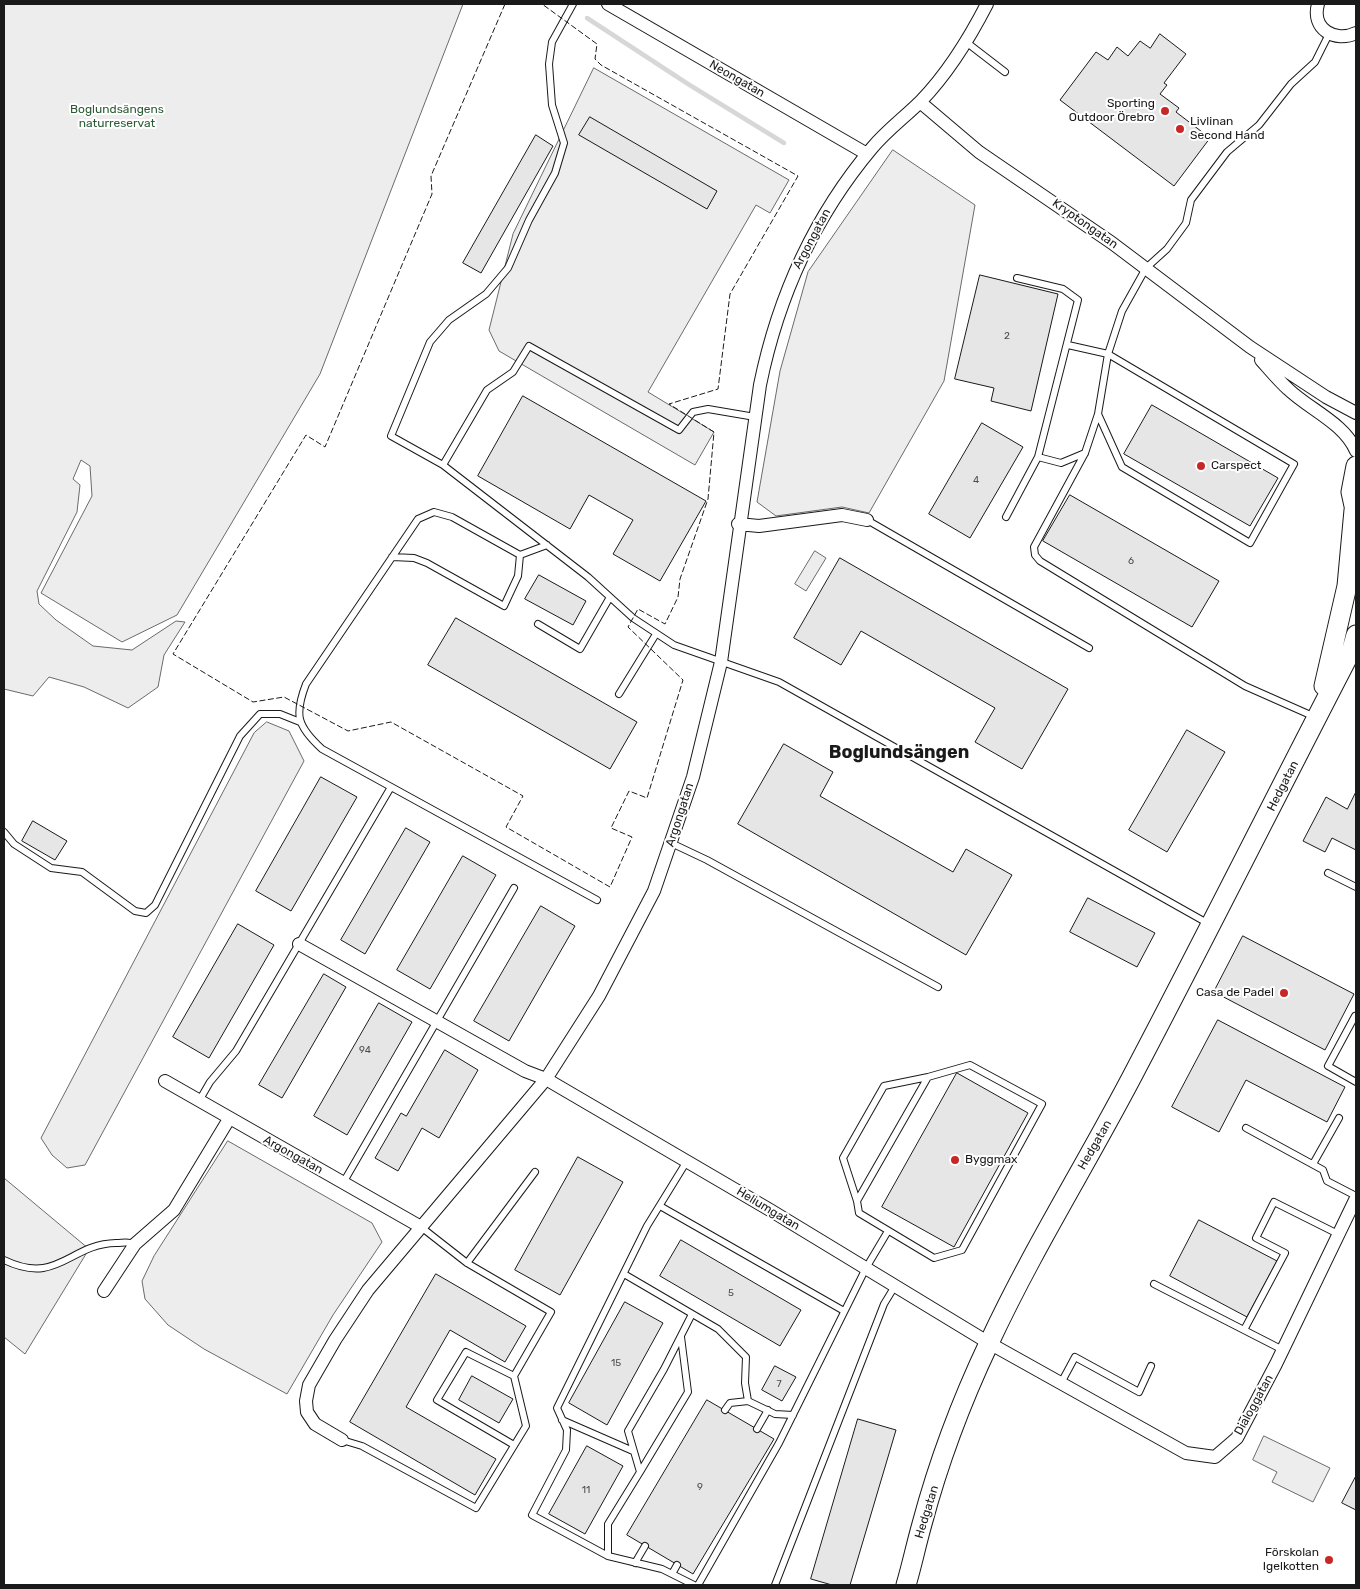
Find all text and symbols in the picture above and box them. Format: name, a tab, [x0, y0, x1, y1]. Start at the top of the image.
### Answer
street label: Neongatan	[707, 57, 767, 101]
place label: Sporting Outdoor Örebro	[1069, 97, 1155, 125]
park label: Boglundsängens naturreservat	[70, 103, 164, 131]
marker: Sporting Outdoor Örebro	[1159, 105, 1171, 117]
place label: Livlinan Second Hand	[1190, 115, 1265, 143]
marker: Livlinan Second Hand	[1174, 123, 1186, 135]
street label: Kryptongatan	[1049, 196, 1121, 252]
street label: Argongatan	[790, 206, 834, 272]
house number: 2	[1004, 330, 1010, 342]
place label: Carspect	[1211, 459, 1261, 473]
marker: Carspect	[1195, 460, 1207, 472]
house number: 4	[973, 474, 979, 486]
house number: 6	[1128, 555, 1134, 567]
district label: Boglundsängen	[829, 742, 969, 764]
street label: Hedgatan	[1264, 758, 1302, 814]
street label: Argongatan	[663, 781, 697, 849]
place label: Casa de Padel	[1196, 986, 1274, 1000]
marker: Casa de Padel	[1278, 987, 1290, 999]
house number: 94	[359, 1044, 371, 1056]
street label: Hedgatan	[1075, 1118, 1115, 1172]
street label: Argongatan	[261, 1133, 325, 1177]
place label: Byggmax	[965, 1153, 1018, 1167]
marker: Byggmax	[949, 1154, 961, 1166]
street label: Heliumgatan	[734, 1184, 802, 1234]
house number: 5	[728, 1287, 734, 1299]
house number: 15	[611, 1357, 621, 1369]
street label: Dialoggatan	[1231, 1372, 1277, 1438]
house number: 7	[776, 1378, 782, 1390]
house number: 9	[697, 1481, 703, 1493]
house number: 11	[582, 1484, 590, 1496]
street label: Hedgatan	[912, 1484, 942, 1540]
place label: Förskolan Igelkotten	[1263, 1546, 1319, 1574]
marker: Förskolan Igelkotten	[1323, 1554, 1335, 1566]

